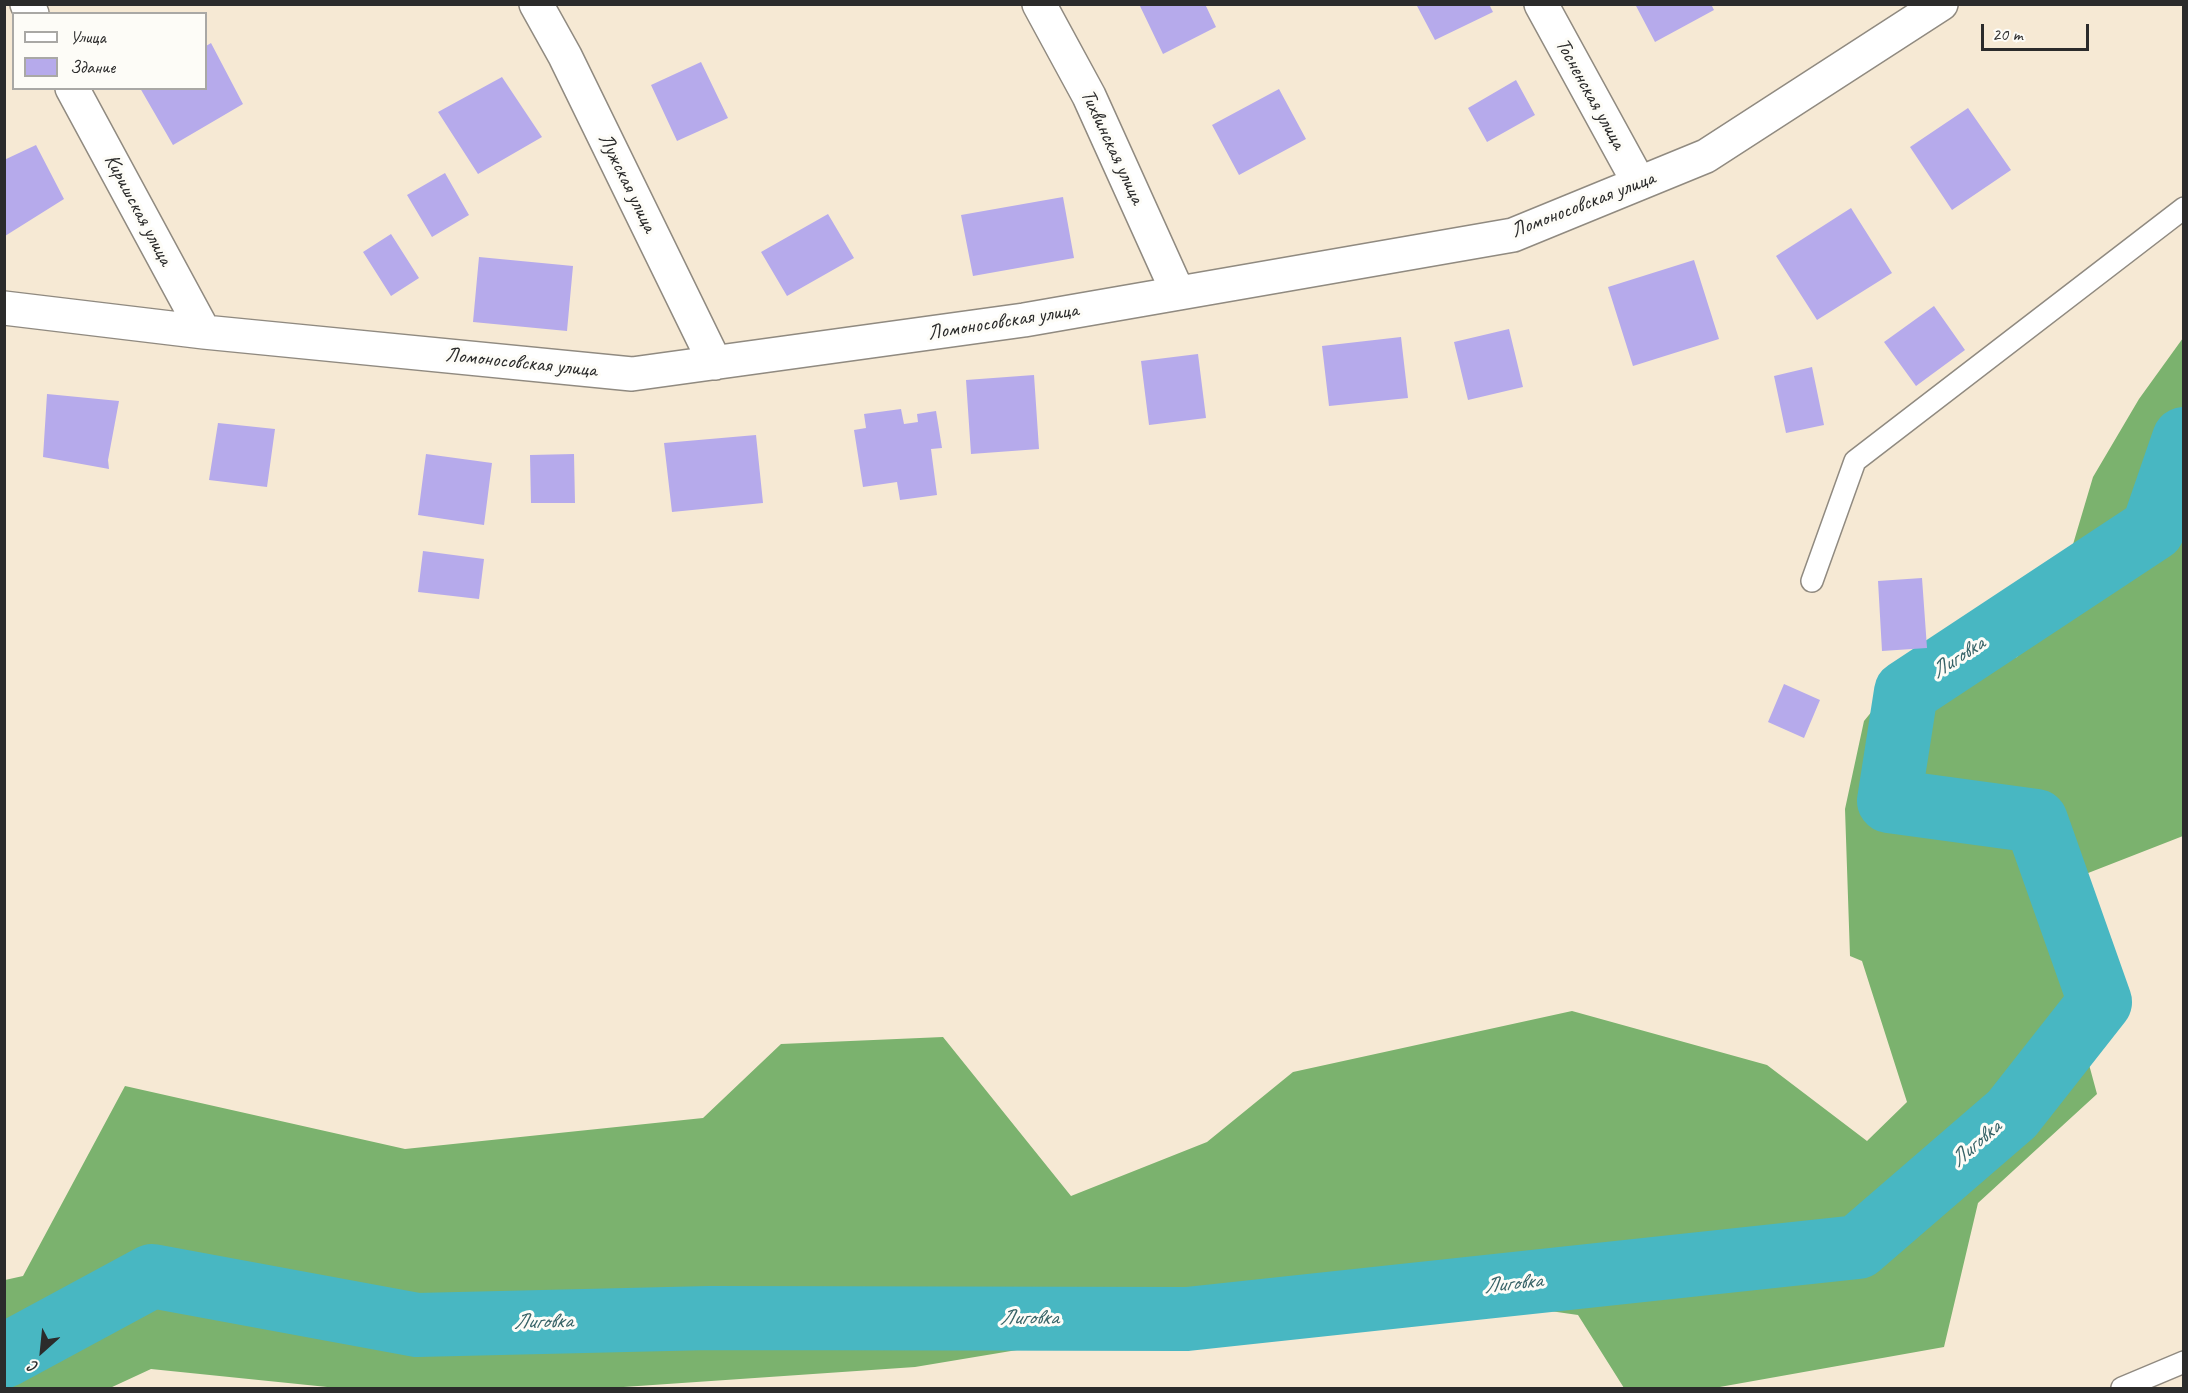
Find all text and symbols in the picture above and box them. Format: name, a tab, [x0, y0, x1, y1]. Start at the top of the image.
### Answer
legend	[12, 12, 207, 90]
scale bar	[1984, 12, 2092, 50]
text: 20 m	[1992, 23, 2023, 45]
text: Улица	[70, 26, 106, 48]
street label: Тосненская улица	[1549, 34, 1631, 154]
text: Здание	[70, 56, 115, 78]
street label: Тихвинская улица	[1074, 86, 1150, 208]
street label: Лужская улица	[592, 129, 662, 237]
street label: Киришская улица	[98, 150, 178, 270]
street label: Ломоносовская улица	[1508, 166, 1658, 244]
street label: Ломоносовская улица	[926, 298, 1080, 346]
street label: Ломоносовская улица	[444, 343, 598, 383]
water label: Лиговка	[1926, 631, 1990, 685]
water label: Лиговка	[1945, 1115, 2007, 1173]
water label: Лиговка	[1482, 1268, 1544, 1300]
water label: Лиговка	[1000, 1305, 1058, 1331]
water label: Лиговка	[513, 1308, 573, 1336]
north arrow	[12, 1321, 72, 1381]
text: С	[26, 1356, 42, 1378]

